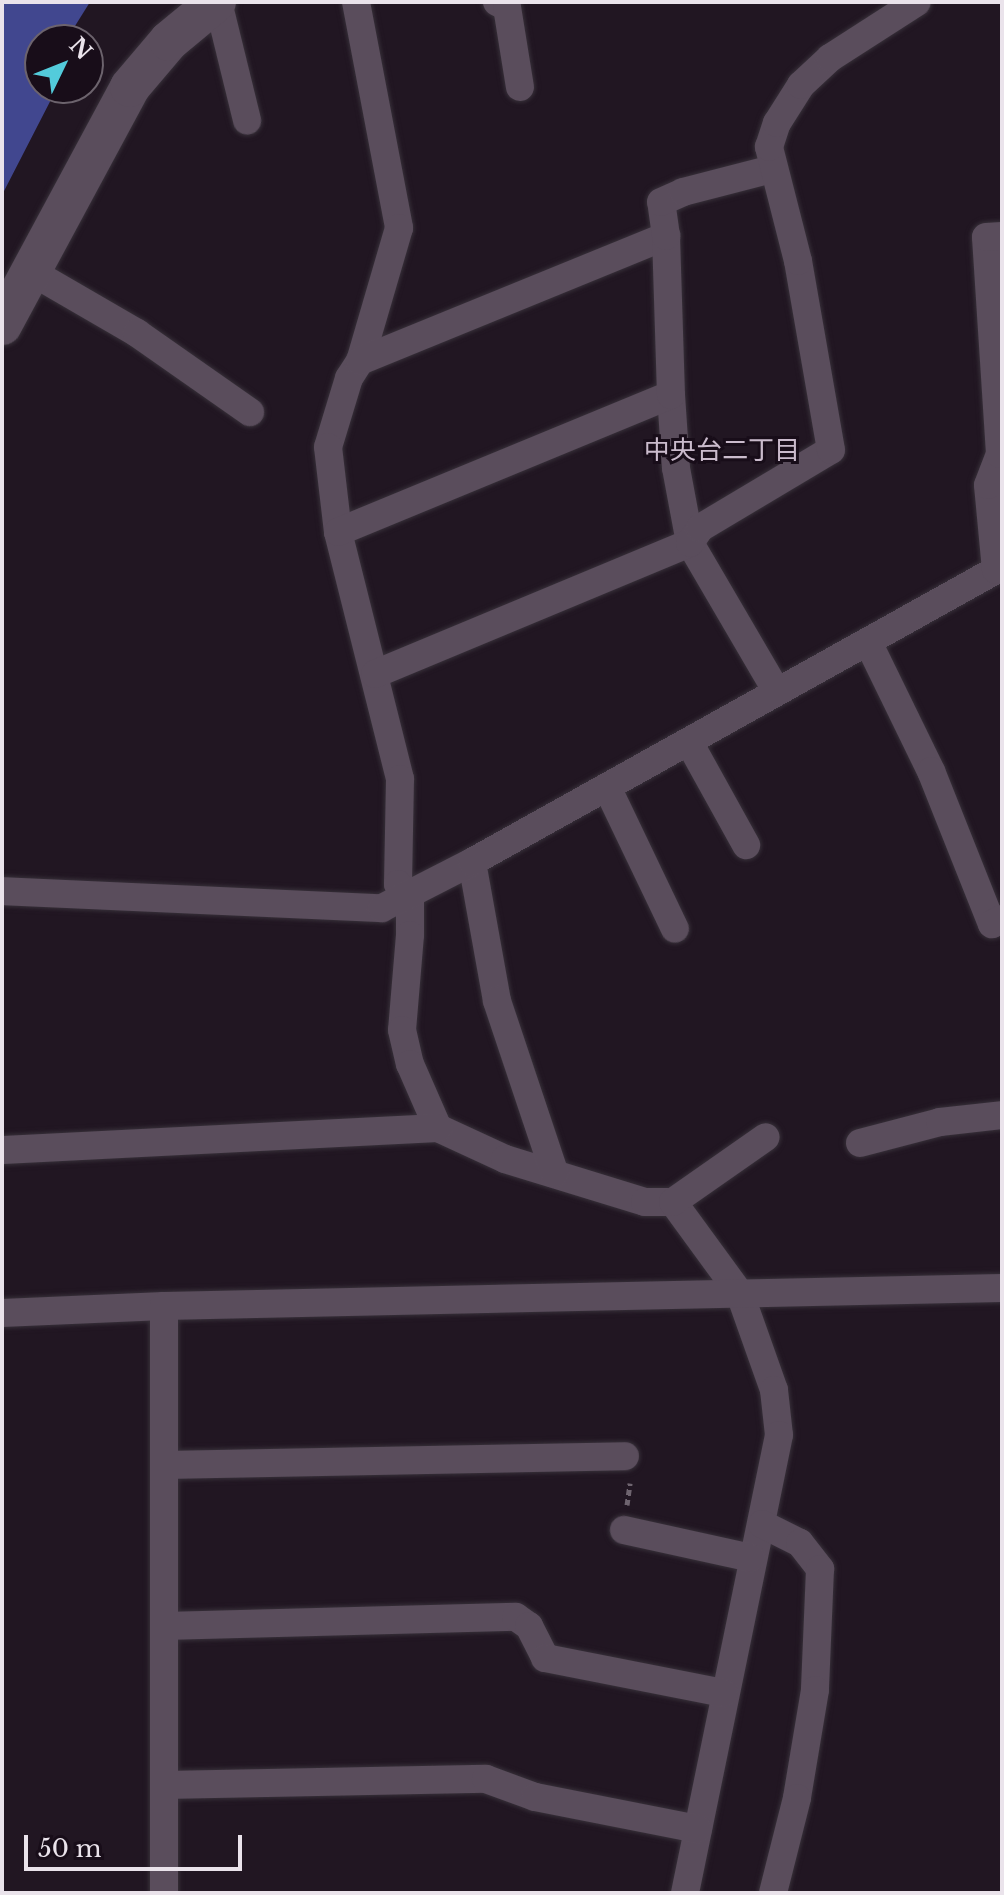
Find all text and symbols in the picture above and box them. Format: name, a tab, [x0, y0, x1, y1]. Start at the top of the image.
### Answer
north arrow	[24, 24, 104, 104]
text: N	[64, 32, 97, 65]
district label: 中央台二丁目	[644, 435, 800, 467]
scale bar	[28, 1819, 246, 1869]
text: 50 m	[38, 1834, 101, 1863]

